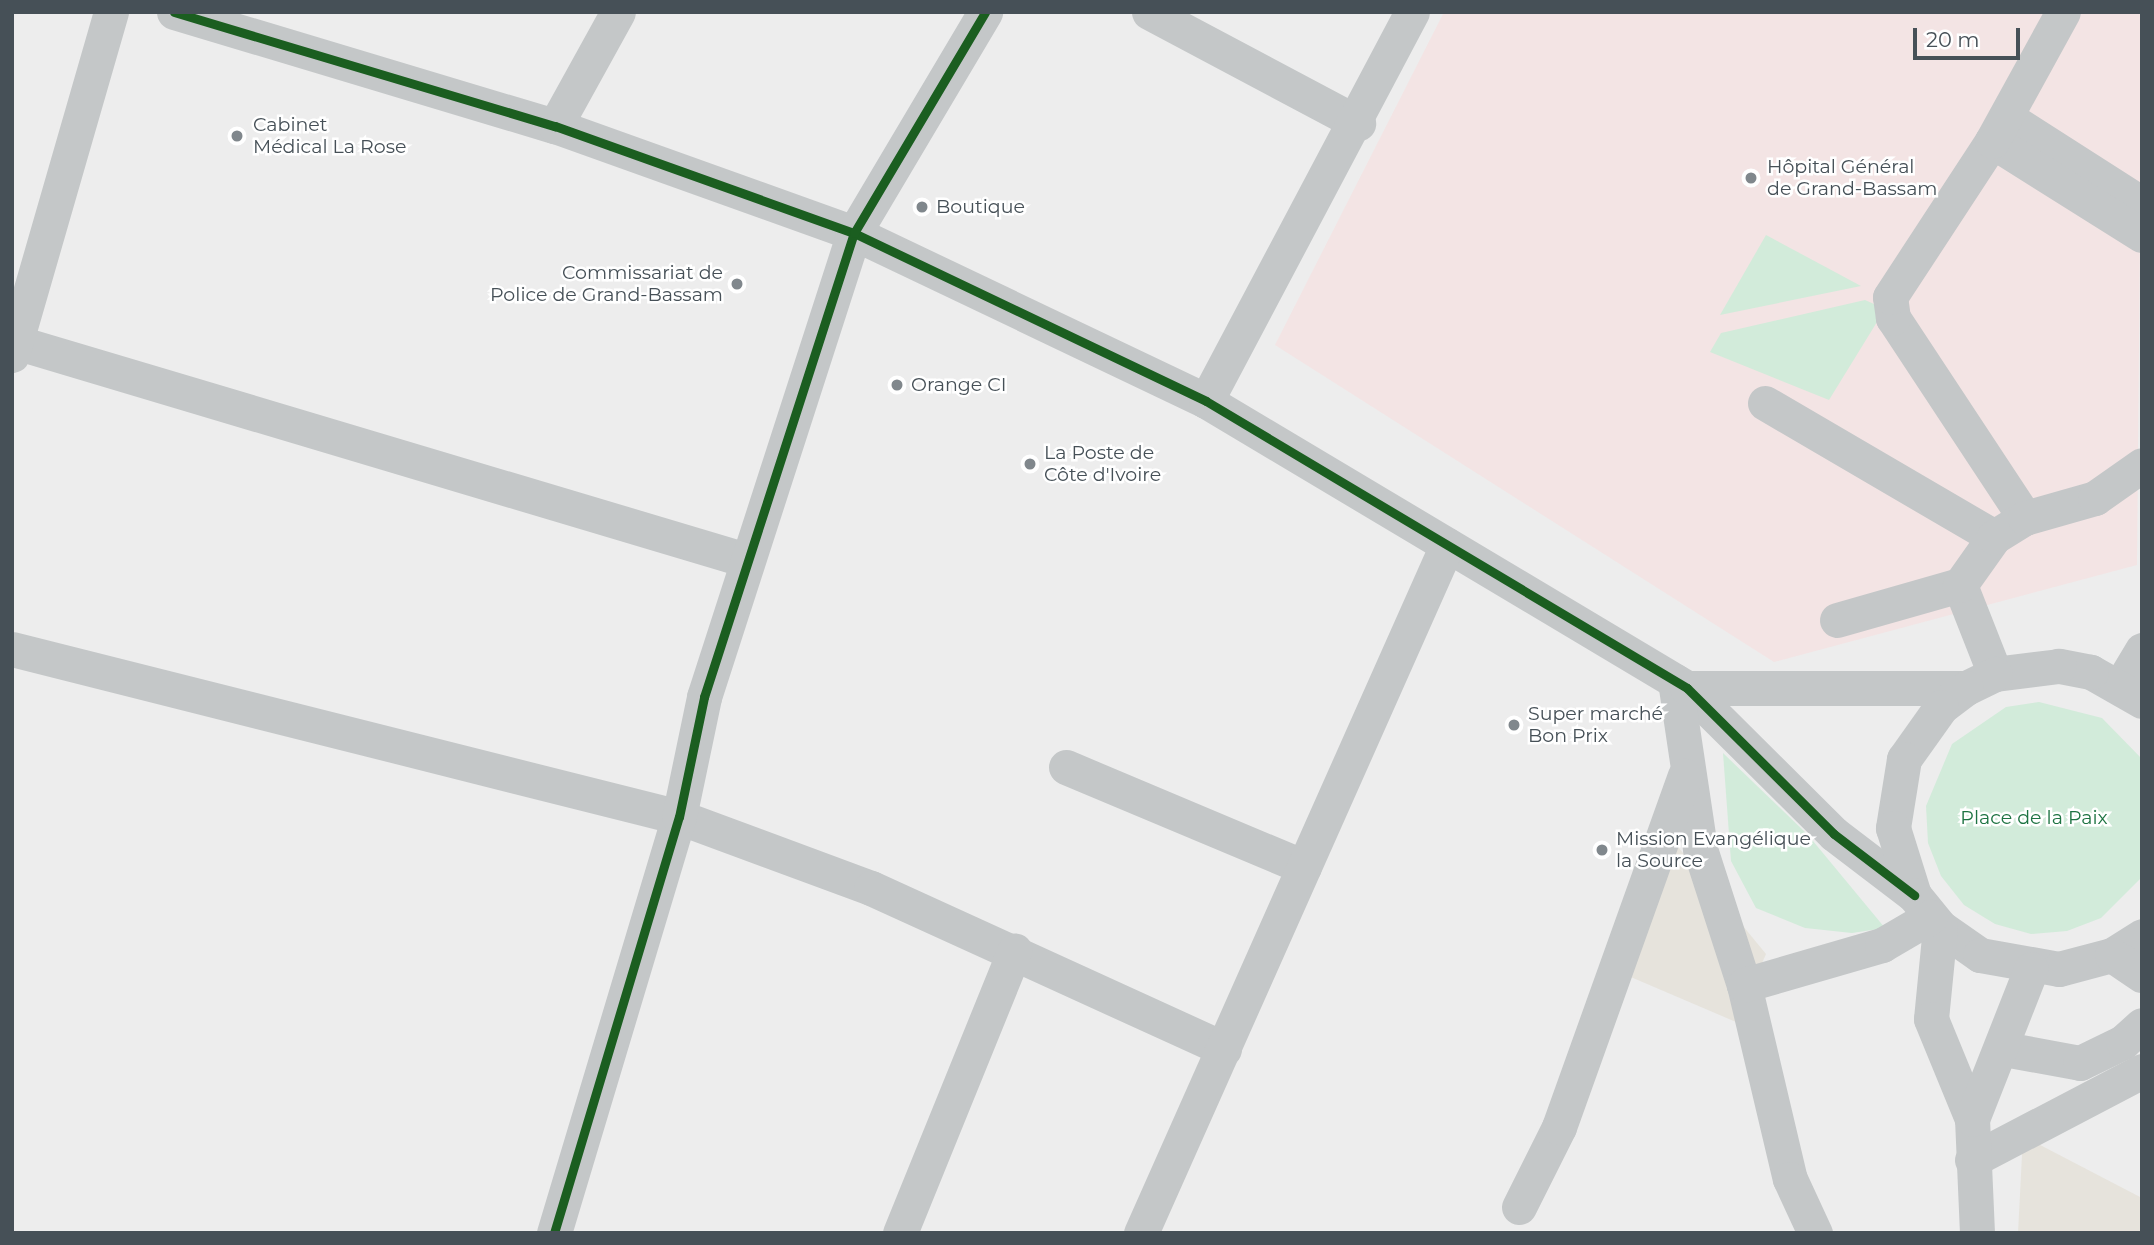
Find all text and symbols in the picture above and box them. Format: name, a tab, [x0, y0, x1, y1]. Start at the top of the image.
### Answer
scale bar	[1916, 14, 2023, 58]
text: 20 m	[1926, 27, 1980, 52]
place label: Cabinet Médical La Rose	[253, 114, 406, 158]
marker: Cabinet Médical La Rose	[227, 126, 247, 146]
place label: Hôpital Général de Grand-Bassam	[1767, 156, 1938, 200]
marker: Hôpital Général de Grand-Bassam	[1741, 168, 1761, 188]
place label: Boutique	[936, 196, 1025, 218]
marker: Boutique	[914, 199, 930, 215]
place label: Commissariat de Police de Grand-Bassam	[490, 262, 723, 306]
marker: Commissariat de Police de Grand-Bassam	[729, 276, 745, 292]
place label: Orange CI	[911, 374, 1007, 396]
marker: Orange CI	[889, 377, 905, 393]
place label: La Poste de Côte d'Ivoire	[1044, 442, 1161, 486]
marker: La Poste de Côte d'Ivoire	[1022, 456, 1038, 472]
place label: Super marché Bon Prix	[1528, 703, 1663, 747]
marker: Super marché Bon Prix	[1506, 717, 1522, 733]
park label: Place de la Paix	[1960, 807, 2108, 829]
place label: Mission Evangélique la Source	[1616, 828, 1811, 872]
marker: Mission Evangélique la Source	[1594, 842, 1610, 858]

